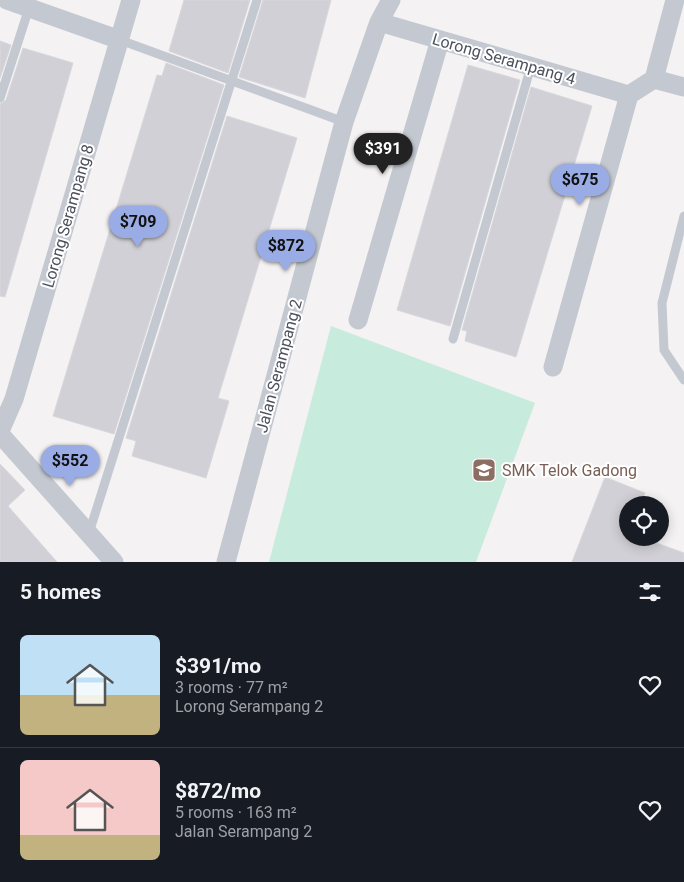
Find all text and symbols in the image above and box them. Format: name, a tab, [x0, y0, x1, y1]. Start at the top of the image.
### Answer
street label: Lorong Serampang 4	[430, 29, 578, 89]
pin: $391	[353, 132, 413, 175]
text: $391	[365, 139, 401, 158]
street label: Lorong Serampang 8	[38, 142, 98, 290]
pin: $675	[550, 164, 610, 206]
text: $675	[562, 170, 598, 189]
pin: $709	[108, 206, 168, 248]
text: $709	[120, 212, 156, 231]
pin: $872	[256, 230, 316, 272]
text: $872	[268, 236, 304, 255]
street label: Jalan Serampang 2	[252, 297, 306, 435]
pin: $552	[40, 444, 100, 487]
text: $552	[52, 451, 88, 470]
school or university icon: SMK Telok Gadong	[471, 457, 497, 483]
place label: SMK Telok Gadong	[502, 461, 637, 480]
map controls	[619, 496, 669, 546]
button: locate	[619, 496, 669, 546]
icon: filters	[636, 578, 664, 606]
text: 5 homes	[20, 580, 101, 604]
text: $391/mo	[175, 654, 261, 678]
icon: home	[60, 655, 120, 715]
icon: heart	[636, 671, 664, 699]
text: 3 rooms · 77 m²	[175, 678, 288, 697]
text: Lorong Serampang 2	[175, 697, 323, 716]
text: $872/mo	[175, 779, 261, 803]
icon: home	[60, 780, 120, 840]
icon: heart	[636, 796, 664, 824]
text: 5 rooms · 163 m²	[175, 803, 297, 822]
text: Jalan Serampang 2	[175, 822, 312, 841]

